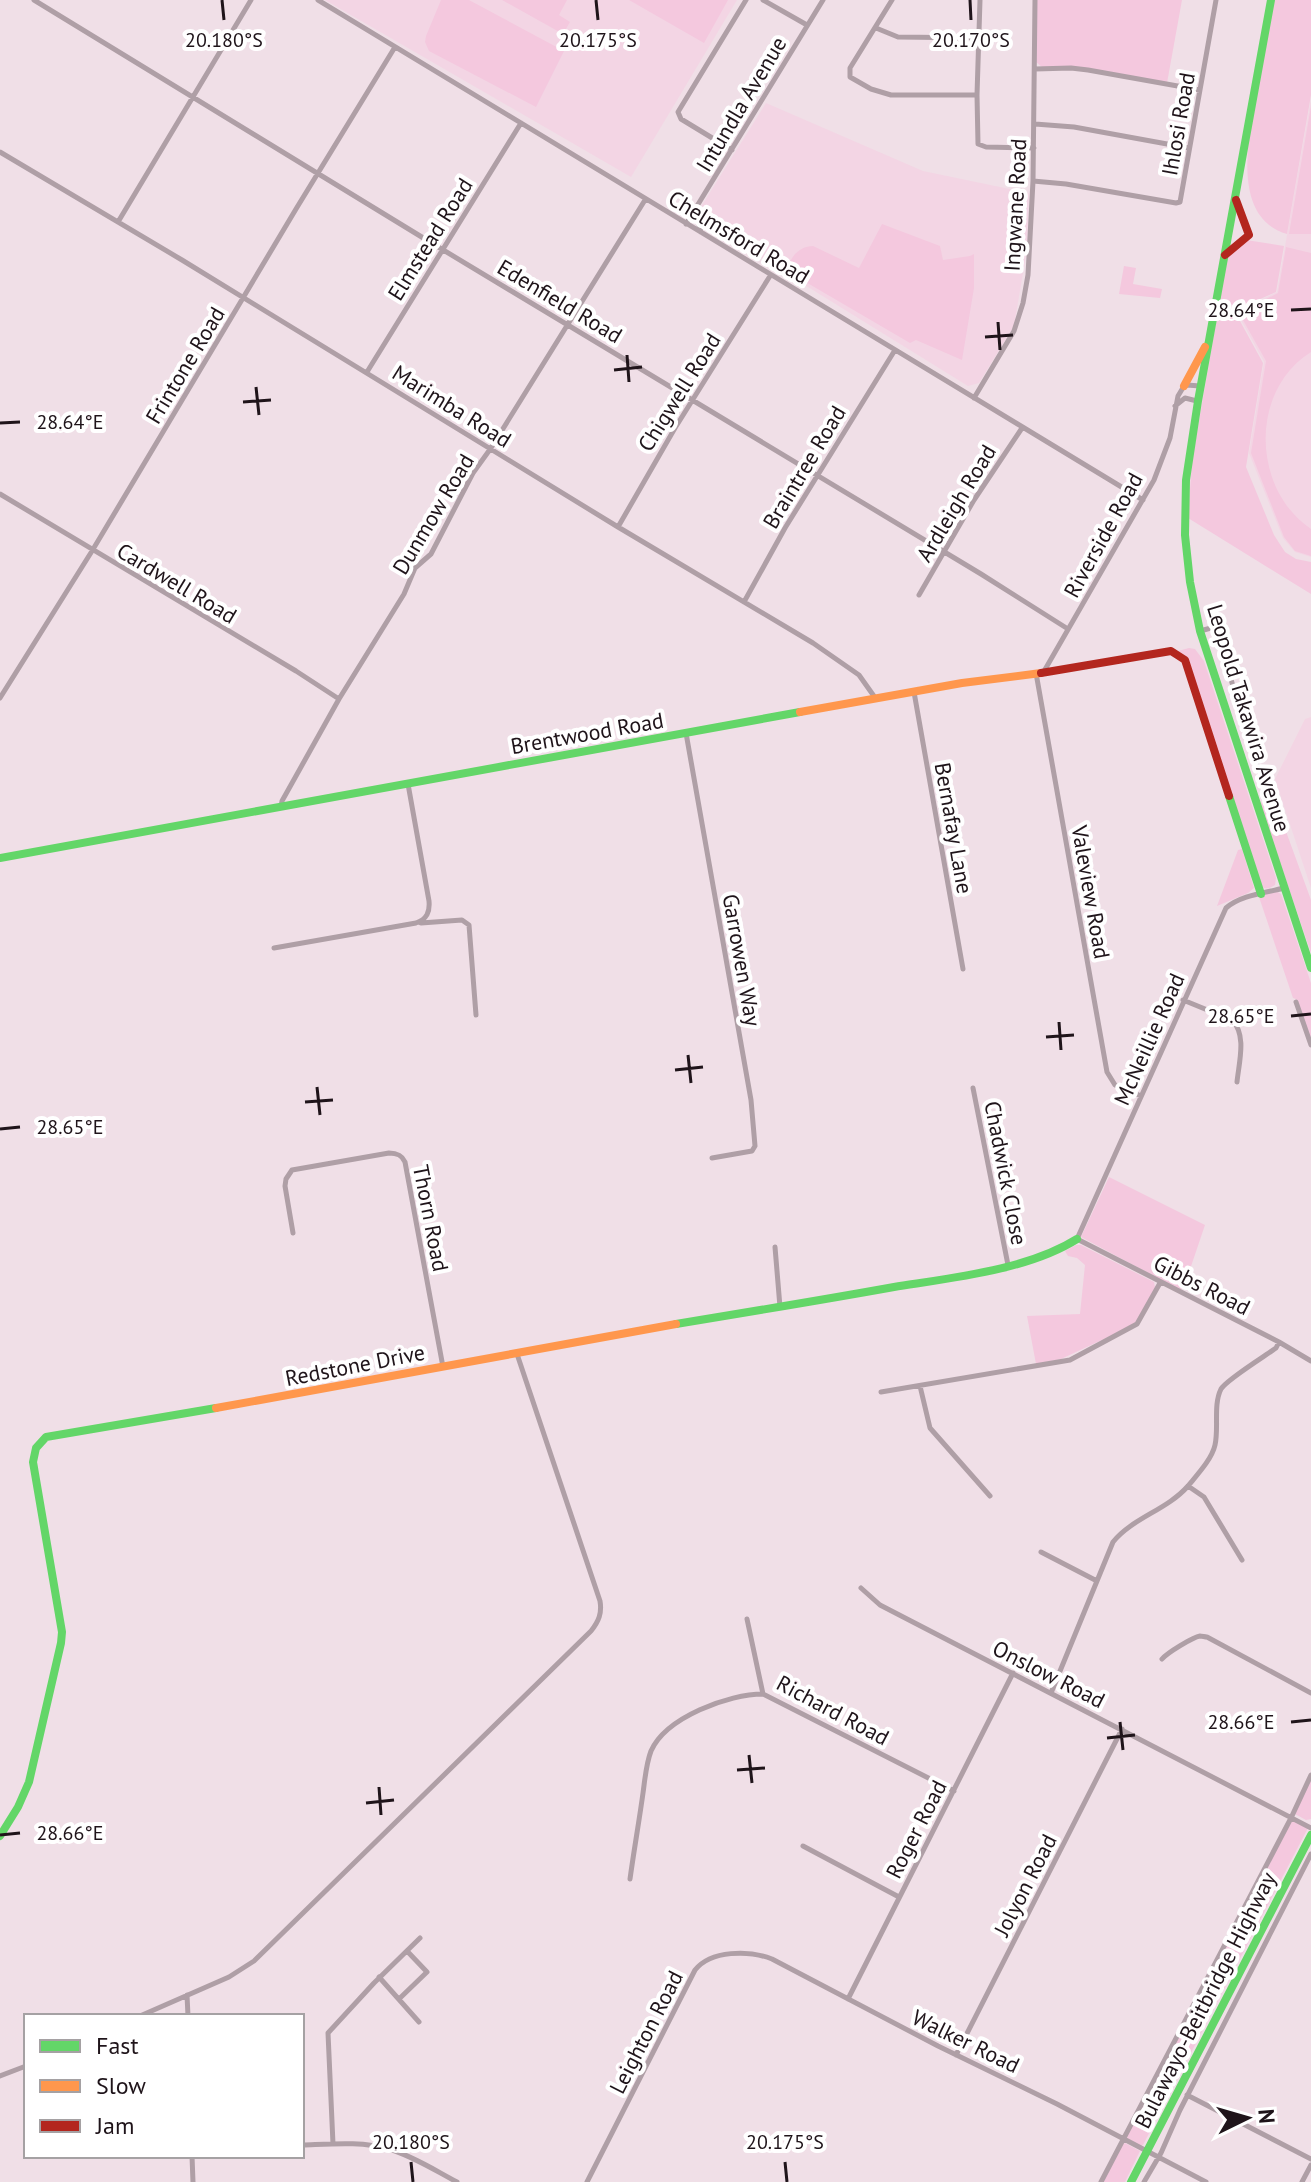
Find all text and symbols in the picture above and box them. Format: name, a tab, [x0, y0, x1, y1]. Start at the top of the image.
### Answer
text: 20.180°S	[185, 27, 263, 53]
text: 20.175°S	[559, 27, 637, 53]
text: 20.170°S	[932, 27, 1010, 53]
street label: Intundla Avenue	[690, 31, 792, 177]
street label: Ihlosi Road	[1155, 70, 1201, 178]
street label: Ingwane Road	[998, 138, 1032, 272]
street label: Elmstead Road	[381, 173, 479, 305]
street label: Chelmsford Road	[663, 184, 815, 290]
street label: Edenfield Road	[493, 253, 627, 349]
text: 28.64°E	[1207, 297, 1275, 323]
street label: Frintone Road	[139, 301, 231, 429]
street label: Chigwell Road	[631, 327, 727, 457]
street label: Marimba Road	[387, 358, 517, 454]
street label: Braintree Road	[756, 400, 852, 534]
text: 28.64°E	[36, 409, 104, 435]
street label: Ardleigh Road	[910, 439, 1002, 567]
street label: Dunmow Road	[386, 449, 480, 579]
street label: Riverside Road	[1057, 468, 1149, 602]
street label: Cardwell Road	[112, 536, 242, 630]
street label: Leopold Takawira Avenue	[1201, 601, 1297, 835]
street label: Brentwood Road	[508, 706, 666, 760]
street label: Bernafay Lane	[929, 760, 979, 896]
street label: Valeview Road	[1065, 822, 1117, 961]
street label: Garrowen Way	[717, 892, 768, 1029]
street label: McNeillie Road	[1107, 969, 1191, 1109]
text: 28.65°E	[1207, 1003, 1275, 1029]
street label: Chadwick Close	[978, 1099, 1034, 1247]
text: 28.65°E	[36, 1114, 104, 1140]
street label: Thorn Road	[407, 1162, 455, 1274]
street label: Gibbs Road	[1149, 1249, 1255, 1321]
street label: Redstone Drive	[283, 1338, 427, 1392]
street label: Onslow Road	[988, 1634, 1110, 1714]
street label: Richard Road	[772, 1669, 894, 1751]
text: 28.66°E	[1207, 1709, 1275, 1735]
street label: Roger Road	[879, 1775, 953, 1883]
text: 28.66°E	[36, 1820, 104, 1846]
street label: Jolyon Road	[987, 1829, 1063, 1942]
street label: Bulawayo-Beitbridge Highway	[1128, 1866, 1282, 2133]
street label: Leighton Road	[603, 1966, 689, 2098]
street label: Walker Road	[908, 2003, 1024, 2079]
legend	[24, 2014, 304, 2158]
text: Fast	[96, 2030, 139, 2061]
text: Slow	[96, 2070, 146, 2101]
north arrow	[1207, 2078, 1287, 2158]
text: N	[1252, 2108, 1282, 2125]
text: Jam	[95, 2110, 134, 2141]
text: 20.180°S	[372, 2129, 450, 2155]
text: 20.175°S	[746, 2129, 824, 2155]

